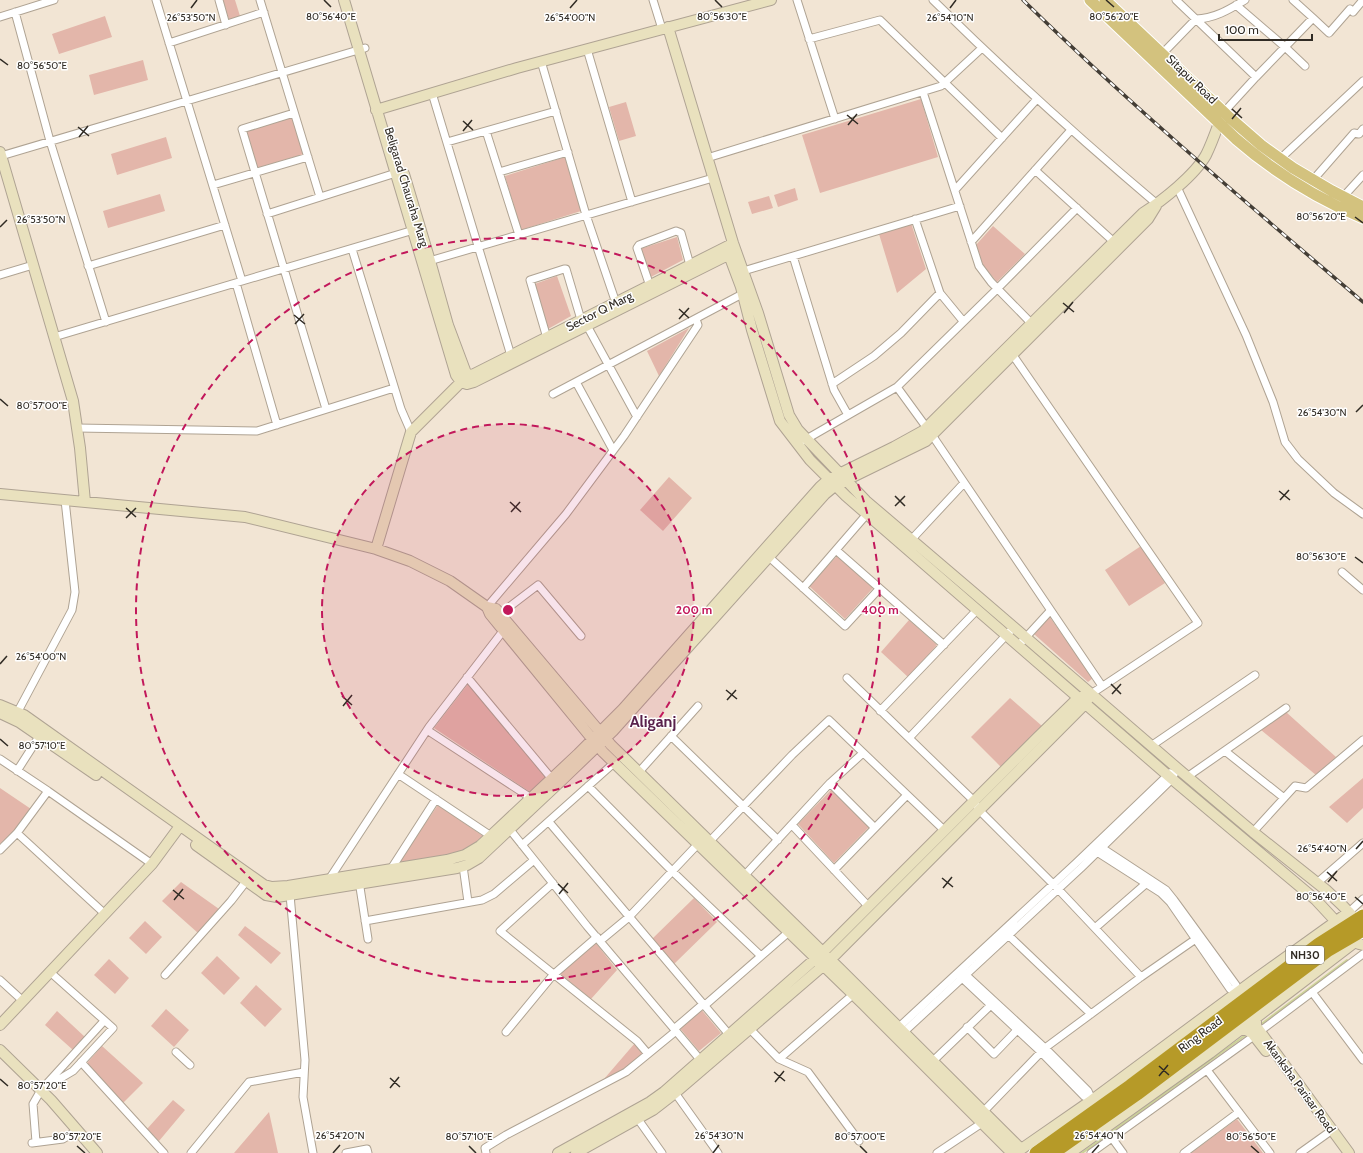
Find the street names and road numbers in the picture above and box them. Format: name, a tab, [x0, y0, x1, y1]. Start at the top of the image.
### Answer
street label: Sitapur Road	[1163, 51, 1221, 107]
street label: Beligarad Chauraha Marg	[382, 125, 433, 250]
street label: Sector Q Marg	[563, 287, 636, 334]
road number: NH30	[1286, 946, 1324, 964]
street label: Ring Road	[1175, 1013, 1225, 1055]
street label: Akanksha Parisar Road	[1261, 1036, 1339, 1136]

